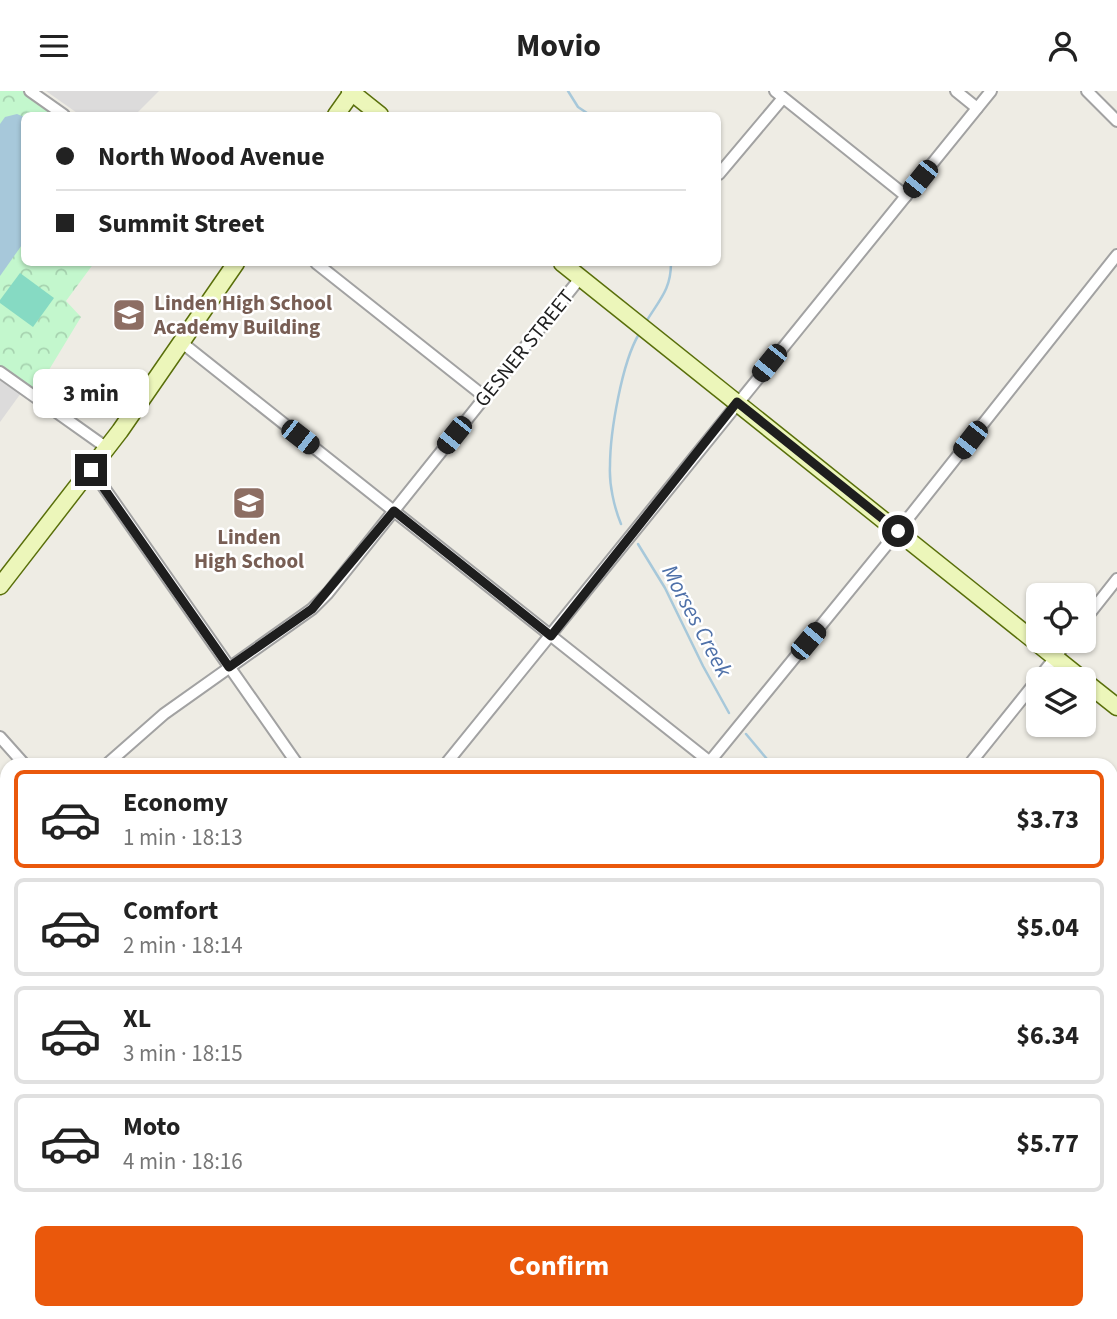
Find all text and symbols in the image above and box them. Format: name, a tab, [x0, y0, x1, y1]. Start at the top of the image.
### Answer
text: Movio	[516, 23, 601, 69]
icon: menu	[35, 27, 73, 65]
icon: person	[1044, 27, 1082, 65]
text: North Wood Avenue	[98, 138, 325, 175]
car	[899, 156, 942, 202]
text: Summit Street	[98, 205, 265, 242]
street label: GESNER STREET	[467, 283, 581, 413]
place label: Linden High School Academy Building	[153, 288, 332, 342]
school or university icon: Linden High School Academy Building	[110, 296, 148, 334]
car	[748, 340, 791, 386]
callout: 3 min	[33, 369, 149, 417]
text: 3 min	[63, 377, 119, 410]
car	[433, 412, 476, 458]
car	[277, 416, 324, 458]
car	[949, 417, 992, 463]
route end	[75, 454, 107, 486]
school or university icon: Linden High School	[230, 484, 268, 522]
route start	[882, 515, 914, 547]
place label: Linden High School	[194, 522, 304, 576]
water label: Morses Creek	[654, 559, 741, 684]
map controls	[1026, 583, 1096, 737]
button: locate	[1026, 583, 1096, 653]
car	[787, 618, 830, 664]
button: layers	[1026, 667, 1096, 737]
text: Economy	[123, 784, 228, 821]
icon: car	[39, 788, 102, 851]
text: $3.73	[1016, 801, 1079, 838]
text: 1 min · 18:13	[123, 821, 243, 854]
text: Comfort	[123, 892, 218, 929]
icon: car	[39, 896, 102, 959]
text: $5.04	[1016, 909, 1079, 946]
text: 2 min · 18:14	[123, 929, 243, 962]
text: XL	[123, 1000, 151, 1037]
icon: car	[39, 1004, 102, 1067]
text: $6.34	[1016, 1017, 1079, 1054]
text: 3 min · 18:15	[123, 1037, 243, 1070]
text: Moto	[123, 1108, 180, 1145]
icon: car	[39, 1112, 102, 1175]
text: $5.77	[1016, 1125, 1079, 1162]
text: 4 min · 18:16	[123, 1145, 243, 1178]
button: Confirm	[35, 1226, 1083, 1306]

